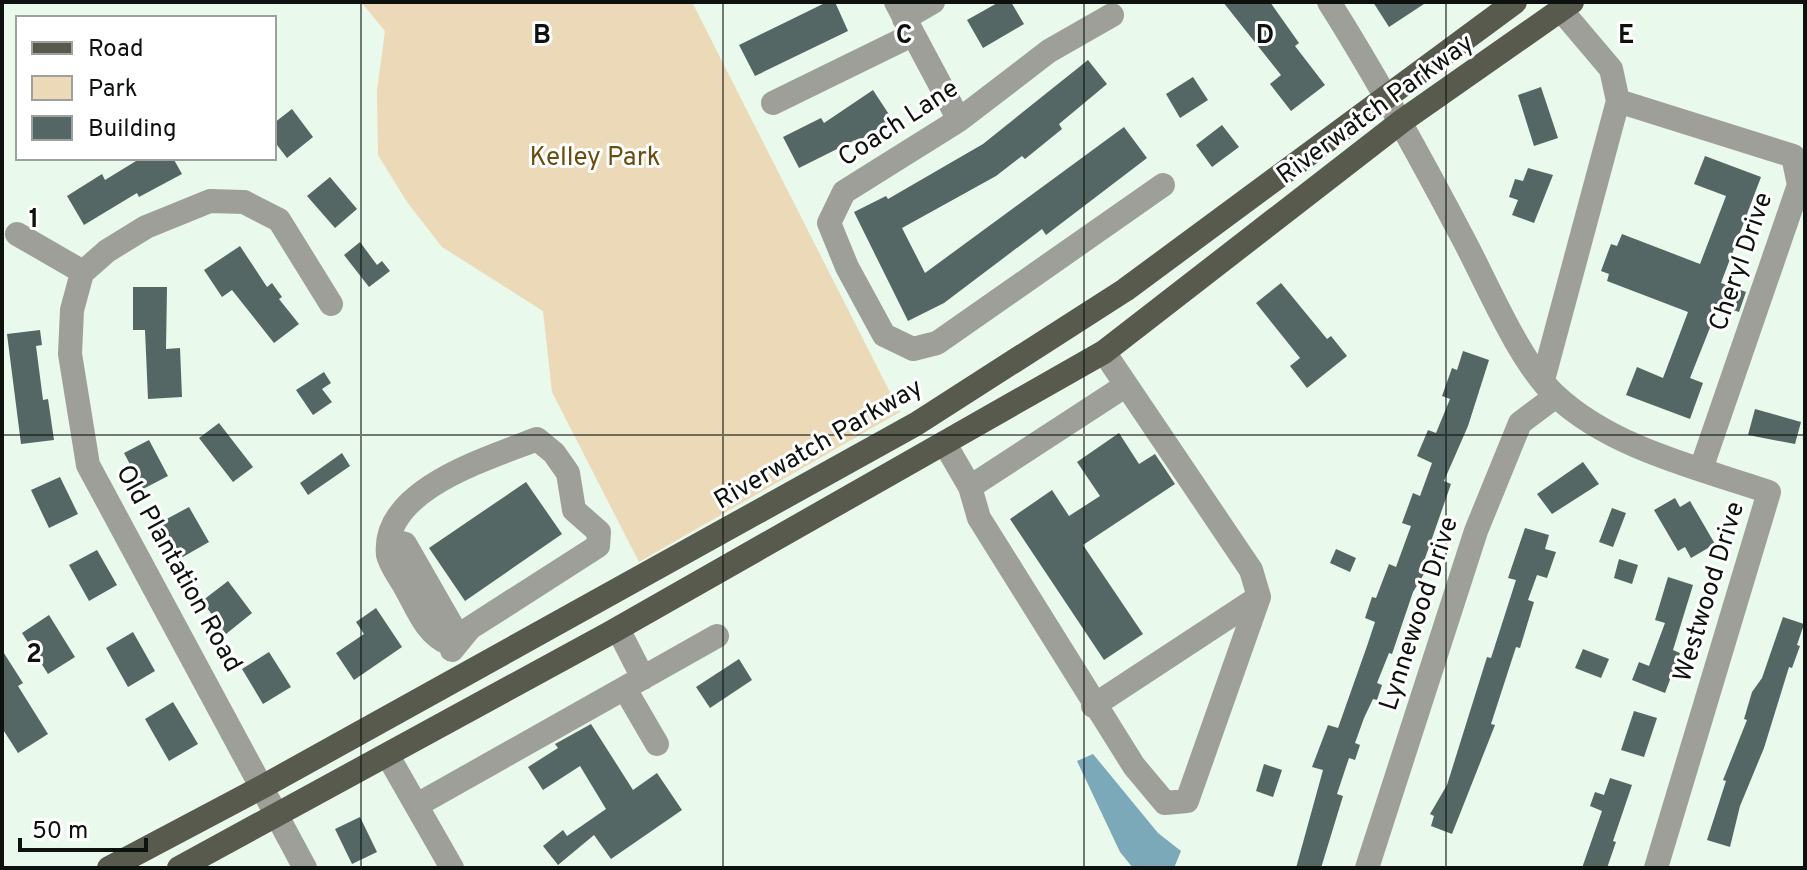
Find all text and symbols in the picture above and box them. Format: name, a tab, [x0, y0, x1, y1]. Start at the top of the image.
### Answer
legend	[16, 16, 276, 160]
text: B	[533, 20, 551, 53]
text: C	[896, 20, 912, 53]
text: D	[1256, 20, 1274, 53]
text: E	[1618, 20, 1634, 53]
street label: Riverwatch Parkway	[1271, 27, 1481, 193]
text: Road	[88, 35, 144, 65]
street label: Coach Lane	[832, 73, 966, 175]
text: Park	[88, 75, 138, 105]
text: Building	[88, 115, 177, 145]
park label: Kelley Park	[529, 142, 661, 175]
street label: Cheryl Drive	[1703, 188, 1781, 336]
text: 1	[29, 204, 39, 237]
street label: Riverwatch Parkway	[709, 372, 929, 518]
street label: Old Plantation Road	[107, 460, 249, 678]
street label: Westwood Drive	[1667, 498, 1753, 686]
street label: Lynnewood Drive	[1373, 513, 1467, 715]
text: 2	[26, 639, 42, 672]
scale bar	[20, 802, 146, 852]
text: 50 m	[32, 817, 88, 847]

